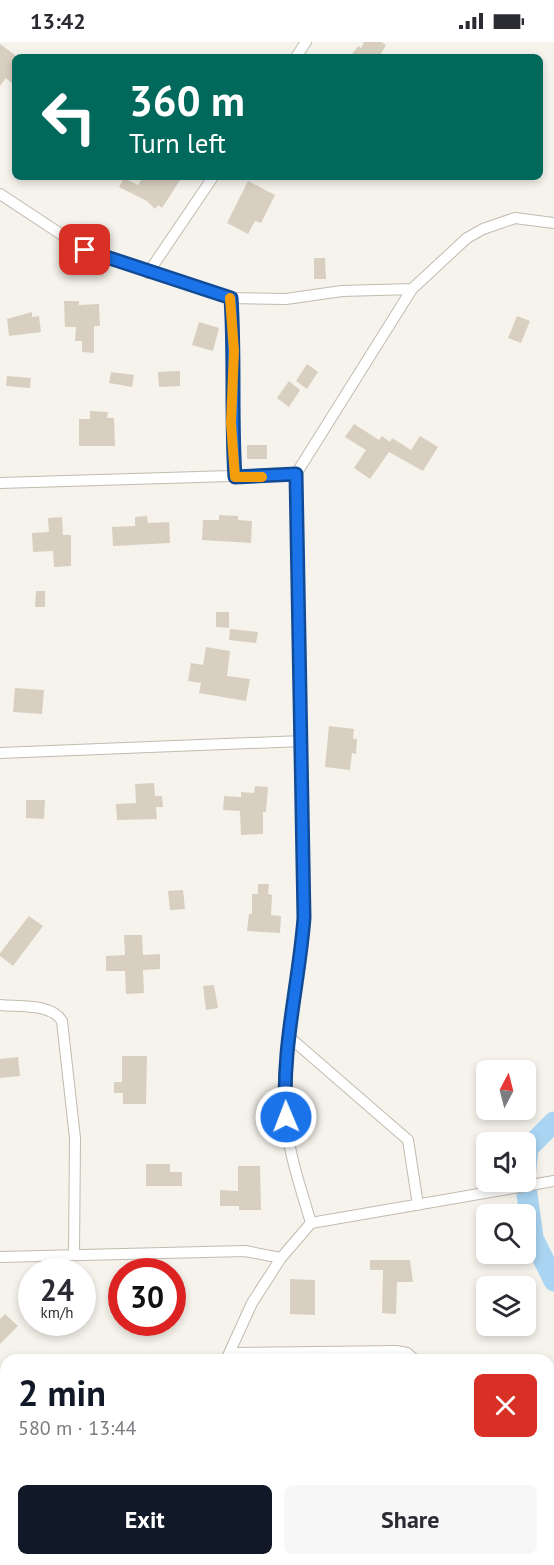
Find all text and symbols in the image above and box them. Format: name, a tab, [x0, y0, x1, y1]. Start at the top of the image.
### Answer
text: 13:42	[30, 7, 86, 35]
text: 360 m	[129, 73, 245, 128]
icon: left	[30, 78, 108, 156]
text: Turn left	[129, 126, 226, 160]
pin	[59, 224, 110, 275]
icon: arrive	[68, 233, 101, 266]
north arrow	[476, 1060, 536, 1120]
map controls	[476, 1060, 536, 1336]
position arrow	[254, 1085, 318, 1149]
button: sound	[476, 1132, 536, 1192]
button: search	[476, 1204, 536, 1264]
speed limit sign: 30	[108, 1258, 186, 1336]
text: 24	[40, 1270, 74, 1309]
button: layers	[476, 1276, 536, 1336]
text: km/h	[41, 1303, 73, 1322]
text: 2 min	[18, 1369, 106, 1416]
button: close	[474, 1374, 537, 1437]
text: 580 m · 13:44	[18, 1415, 136, 1441]
button: Exit	[18, 1485, 272, 1554]
button: Share	[284, 1485, 537, 1554]

